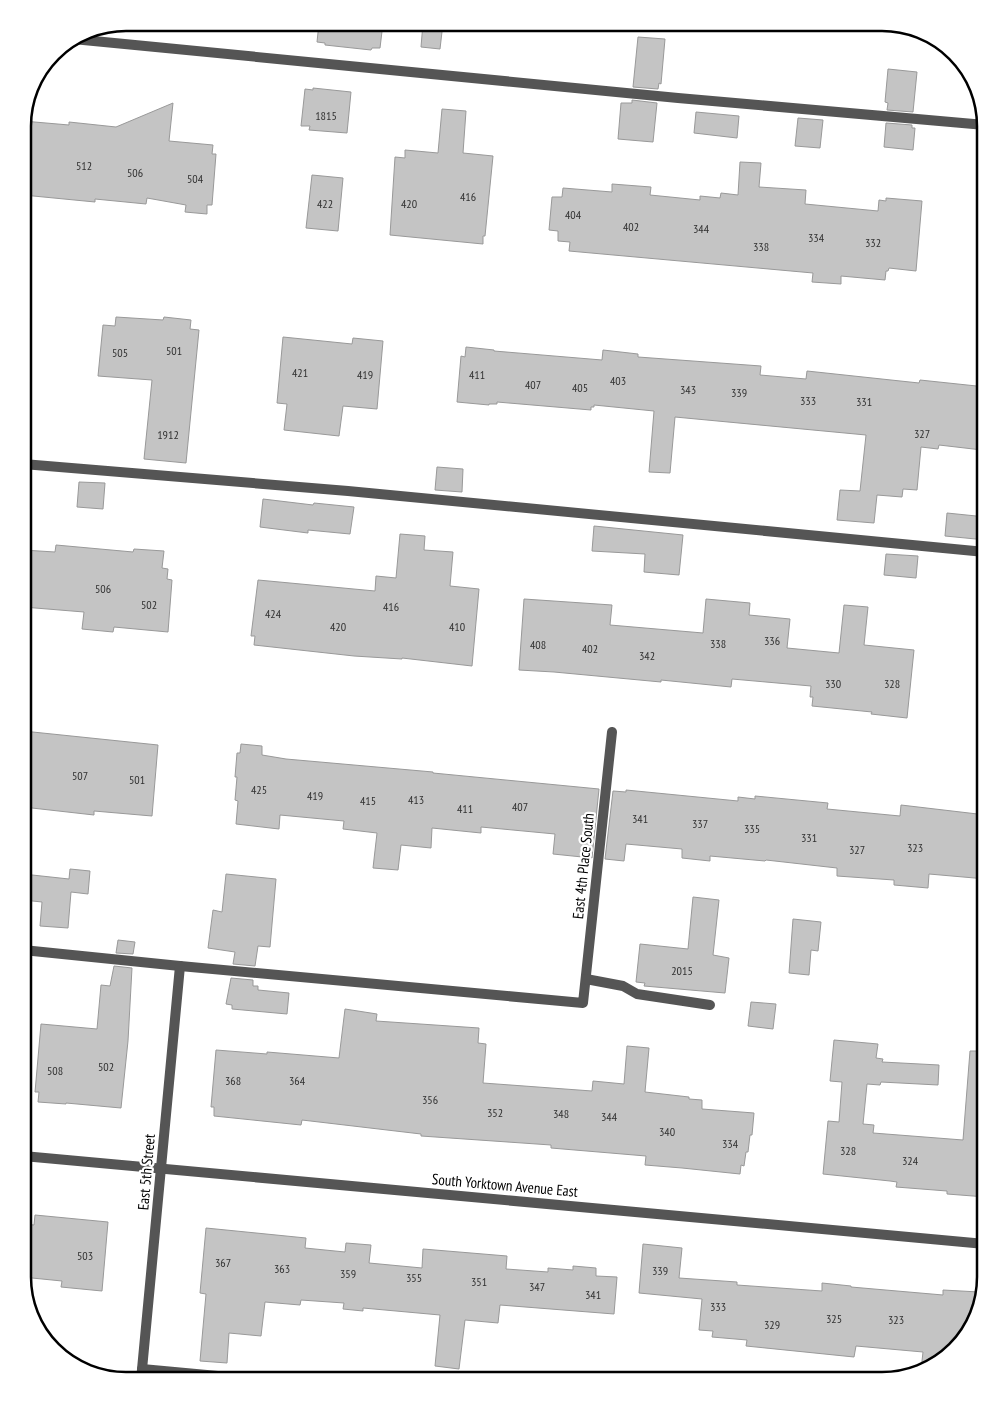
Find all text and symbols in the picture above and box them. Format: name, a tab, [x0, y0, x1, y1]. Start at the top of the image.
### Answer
house number: 1815	[315, 108, 337, 123]
house number: 512	[76, 158, 92, 173]
house number: 506	[127, 165, 143, 180]
house number: 504	[187, 171, 204, 186]
house number: 416	[460, 189, 476, 204]
house number: 422	[317, 196, 333, 211]
house number: 420	[401, 196, 417, 211]
house number: 404	[565, 207, 582, 222]
house number: 402	[623, 219, 639, 234]
house number: 344	[693, 221, 710, 236]
house number: 334	[808, 230, 825, 245]
house number: 332	[865, 235, 881, 250]
house number: 338	[753, 239, 769, 254]
house number: 501	[166, 343, 182, 358]
house number: 505	[112, 345, 128, 360]
house number: 421	[292, 365, 308, 380]
house number: 419	[357, 367, 373, 382]
house number: 411	[469, 367, 485, 382]
house number: 403	[610, 373, 626, 388]
house number: 407	[525, 377, 541, 392]
house number: 405	[572, 380, 588, 395]
house number: 343	[680, 382, 696, 397]
house number: 339	[731, 385, 747, 400]
house number: 333	[800, 393, 816, 408]
house number: 331	[856, 394, 872, 409]
house number: 327	[914, 426, 930, 441]
house number: 1912	[157, 427, 179, 442]
house number: 506	[95, 581, 111, 596]
house number: 502	[141, 597, 157, 612]
house number: 416	[383, 599, 399, 614]
house number: 424	[265, 606, 282, 621]
house number: 420	[330, 619, 346, 634]
house number: 410	[449, 619, 465, 634]
house number: 336	[764, 633, 780, 648]
house number: 338	[710, 636, 726, 651]
house number: 408	[530, 637, 546, 652]
house number: 402	[582, 641, 598, 656]
house number: 342	[639, 648, 655, 663]
house number: 330	[825, 676, 841, 691]
house number: 328	[884, 676, 900, 691]
house number: 507	[72, 768, 88, 783]
house number: 501	[129, 772, 145, 787]
house number: 425	[251, 782, 267, 797]
house number: 419	[307, 788, 323, 803]
house number: 413	[408, 792, 424, 807]
house number: 415	[360, 793, 376, 808]
house number: 407	[512, 799, 528, 814]
house number: 411	[457, 801, 473, 816]
house number: 341	[632, 811, 648, 826]
street label: East 4th Place South	[568, 812, 598, 920]
house number: 337	[692, 816, 708, 831]
house number: 335	[744, 821, 760, 836]
house number: 331	[801, 830, 817, 845]
house number: 323	[907, 840, 923, 855]
house number: 327	[849, 842, 865, 857]
house number: 2015	[671, 963, 693, 978]
house number: 502	[98, 1059, 114, 1074]
house number: 508	[47, 1063, 63, 1078]
house number: 368	[225, 1073, 241, 1088]
house number: 364	[289, 1073, 306, 1088]
house number: 356	[422, 1092, 438, 1107]
house number: 352	[487, 1105, 503, 1120]
house number: 348	[553, 1106, 569, 1121]
house number: 344	[601, 1109, 618, 1124]
house number: 340	[659, 1124, 675, 1139]
street label: East 5th Street	[133, 1133, 159, 1211]
house number: 334	[722, 1136, 739, 1151]
house number: 328	[840, 1143, 856, 1158]
house number: 324	[902, 1153, 919, 1168]
street label: South Yorktown Avenue East	[431, 1169, 579, 1201]
house number: 503	[77, 1248, 93, 1263]
house number: 367	[215, 1255, 231, 1270]
house number: 363	[274, 1261, 290, 1276]
house number: 339	[652, 1263, 668, 1278]
house number: 359	[340, 1266, 356, 1281]
house number: 355	[406, 1270, 422, 1285]
house number: 351	[471, 1274, 487, 1289]
house number: 347	[529, 1279, 545, 1294]
house number: 341	[585, 1287, 601, 1302]
house number: 333	[710, 1299, 726, 1314]
house number: 325	[826, 1311, 842, 1326]
house number: 323	[888, 1312, 904, 1327]
house number: 329	[764, 1317, 780, 1332]

